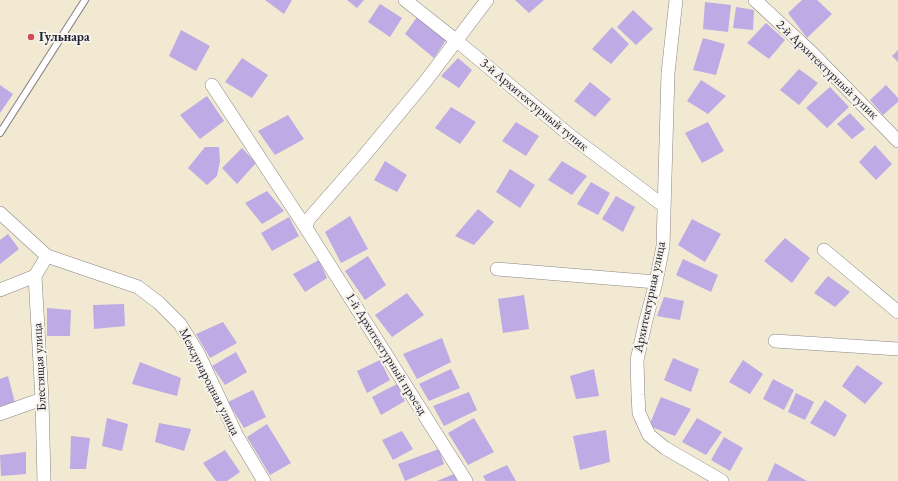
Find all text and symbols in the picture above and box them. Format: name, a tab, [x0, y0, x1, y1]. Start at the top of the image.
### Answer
street label: 2-й Архитектурный тупик	[773, 17, 881, 123]
place label: Гульнара	[39, 29, 90, 45]
marker: Гульнара	[26, 32, 36, 42]
street label: 3-й Архитектурный тупик	[477, 55, 591, 155]
street label: Архитектурная улица	[631, 240, 669, 354]
street label: 1-й Архитектурный проезд	[342, 290, 430, 418]
street label: Блестящая улица	[30, 323, 50, 411]
street label: Международная улица	[175, 326, 243, 438]

